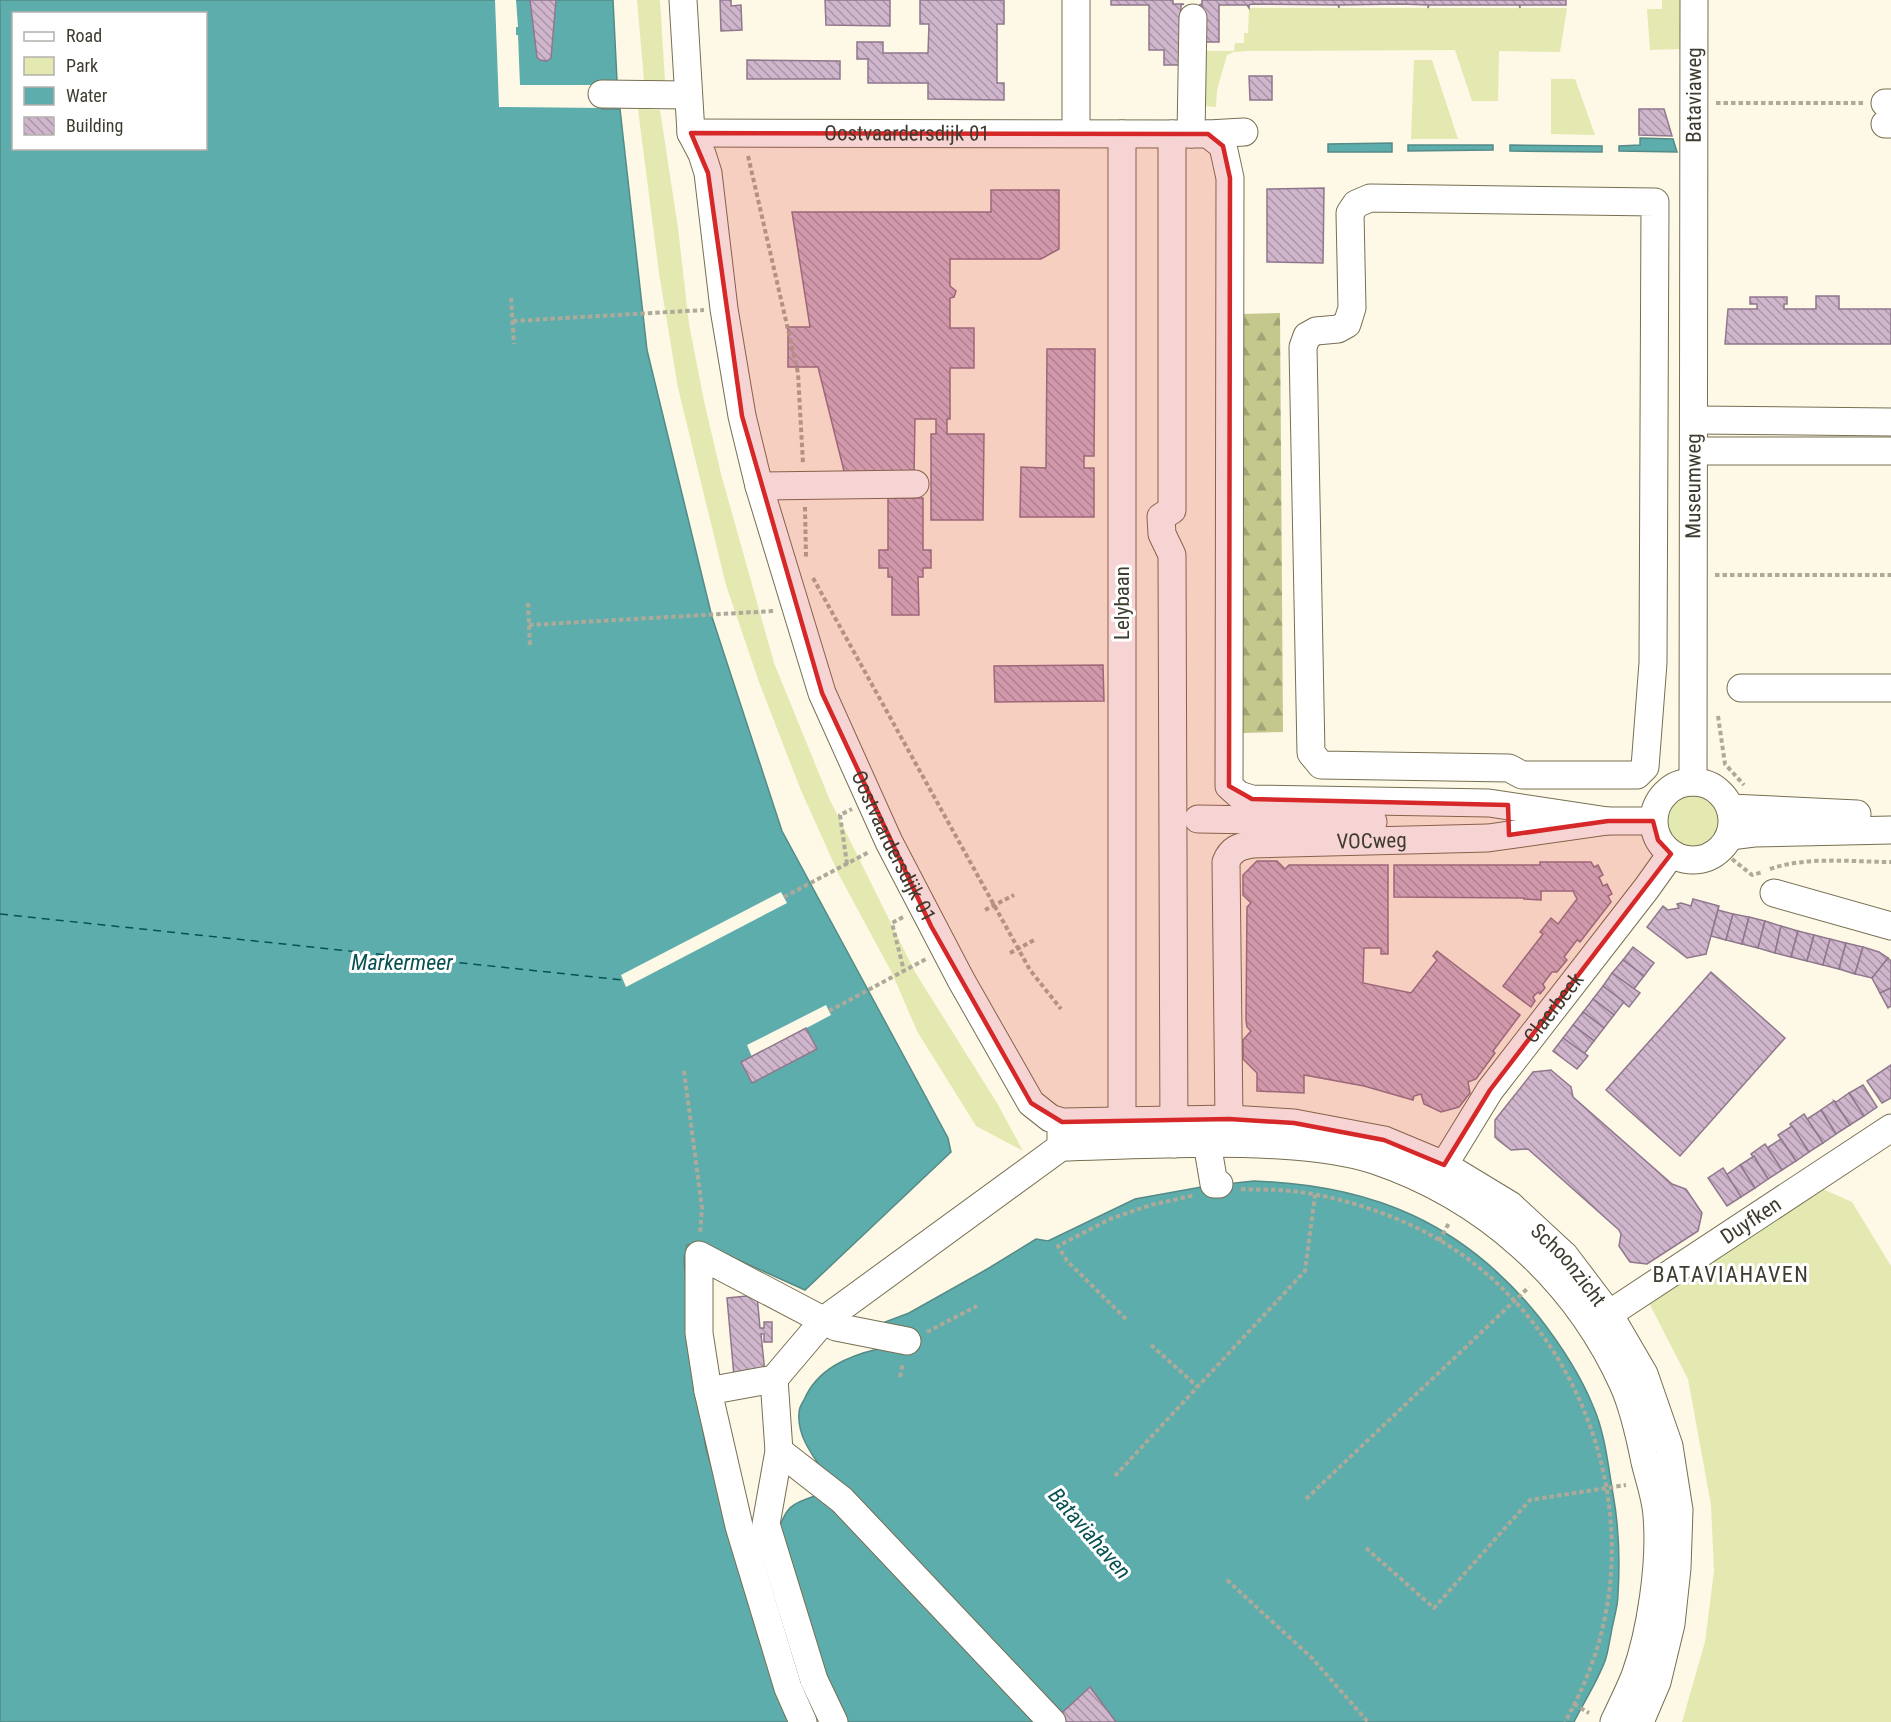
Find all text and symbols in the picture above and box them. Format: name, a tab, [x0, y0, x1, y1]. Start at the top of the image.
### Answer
legend	[12, 12, 207, 150]
text: Road	[66, 25, 102, 46]
street label: Bataviaweg	[1682, 47, 1706, 143]
text: Park	[66, 55, 98, 76]
text: Water	[66, 85, 108, 106]
text: Building	[66, 115, 123, 136]
street label: Oostvaardersdijk 01	[824, 121, 990, 146]
street label: Museumweg	[1681, 433, 1705, 539]
street label: Lelybaan	[1110, 566, 1134, 640]
street label: Oostvaardersdijk 01	[847, 767, 941, 926]
street label: VOCweg	[1336, 828, 1407, 854]
water label: Markermeer	[351, 950, 453, 975]
street label: Claerbeek	[1519, 967, 1589, 1048]
street label: Duyfken	[1716, 1192, 1785, 1249]
street label: Schoonzicht	[1526, 1219, 1611, 1311]
district label: BATAVIAHAVEN	[1653, 1262, 1809, 1287]
water label: Bataviahaven	[1043, 1483, 1136, 1584]

